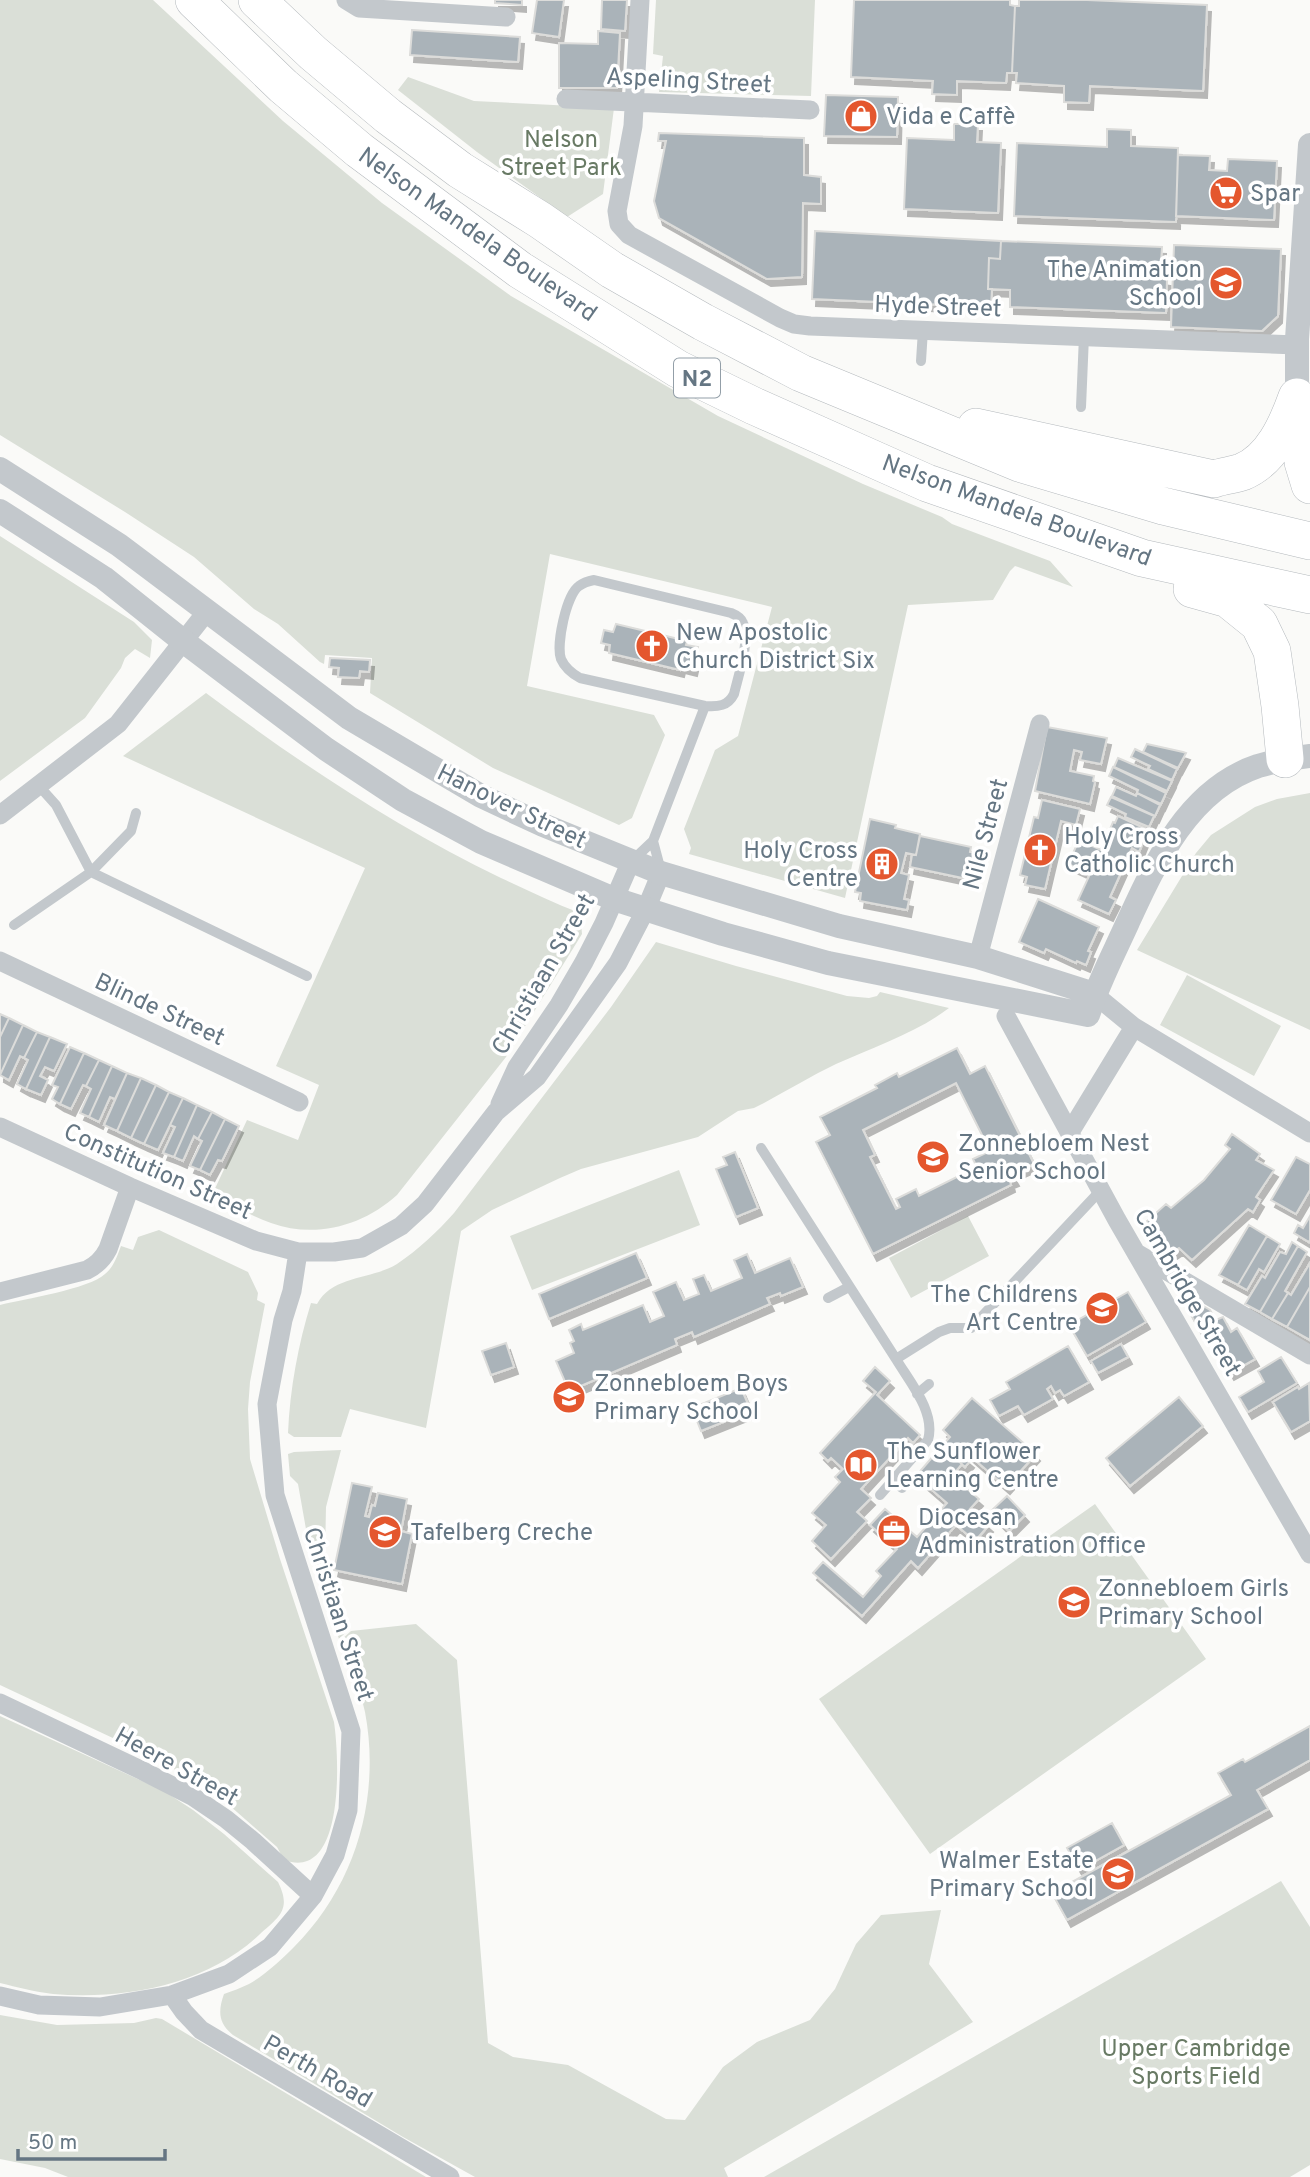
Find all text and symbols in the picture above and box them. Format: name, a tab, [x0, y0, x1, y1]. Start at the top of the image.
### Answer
street label: Aspeling Street	[605, 63, 772, 101]
shop icon: Vida e Caffè	[842, 97, 880, 135]
place label: Vida e Caffè	[886, 103, 1015, 133]
park label: Nelson Street Park	[500, 126, 622, 184]
street label: Nelson Mandela Boulevard	[352, 142, 602, 330]
supermarket icon: Spar	[1207, 174, 1245, 212]
place label: Spar	[1250, 180, 1301, 210]
place label: The Animation School	[1046, 256, 1202, 314]
school or university icon: The Animation School	[1207, 264, 1245, 302]
street label: Hyde Street	[874, 291, 1002, 325]
road number: N2	[674, 358, 720, 398]
street label: Nelson Mandela Boulevard	[877, 449, 1155, 575]
place label: New Apostolic Church District Six	[676, 619, 875, 677]
church icon: New Apostolic Church District Six	[633, 627, 671, 665]
street label: Hanover Street	[432, 759, 591, 857]
street label: Nile Street	[958, 776, 1016, 893]
place label: Holy Cross Catholic Church	[1064, 823, 1235, 881]
church icon: Holy Cross Catholic Church	[1021, 831, 1059, 869]
place label: Holy Cross Centre	[743, 837, 858, 895]
building icon: Holy Cross Centre	[863, 845, 901, 883]
street label: Christiaan Street	[486, 889, 603, 1061]
street label: Blinde Street	[89, 968, 229, 1054]
street label: Constitution Street	[58, 1118, 256, 1228]
place label: Zonnebloem Nest Senior School	[958, 1130, 1149, 1188]
school or university icon: Zonnebloem Nest Senior School	[914, 1138, 952, 1176]
street label: Cambridge Street	[1126, 1204, 1247, 1382]
place label: The Childrens Art Centre	[930, 1281, 1078, 1339]
school or university icon: The Childrens Art Centre	[1083, 1289, 1121, 1327]
place label: Zonnebloem Boys Primary School	[594, 1370, 788, 1428]
school or university icon: Zonnebloem Boys Primary School	[550, 1378, 588, 1416]
place label: The Sunflower Learning Centre	[886, 1438, 1059, 1496]
library icon: The Sunflower Learning Centre	[842, 1446, 880, 1484]
place label: Diocesan Administration Office	[918, 1504, 1146, 1562]
office icon: Diocesan Administration Office	[875, 1512, 913, 1550]
school or university icon: Tafelberg Creche	[366, 1513, 404, 1551]
place label: Tafelberg Creche	[410, 1519, 593, 1549]
street label: Christiaan Street	[295, 1524, 379, 1705]
place label: Zonnebloem Girls Primary School	[1098, 1575, 1289, 1633]
school or university icon: Zonnebloem Girls Primary School	[1055, 1583, 1093, 1621]
street label: Heere Street	[109, 1721, 243, 1814]
place label: Walmer Estate Primary School	[929, 1847, 1094, 1905]
school or university icon: Walmer Estate Primary School	[1099, 1855, 1137, 1893]
street label: Perth Road	[257, 2029, 377, 2116]
park label: Upper Cambridge Sports Field	[1101, 2035, 1291, 2093]
scale bar	[18, 2118, 164, 2162]
text: 50 m	[28, 2130, 77, 2157]

